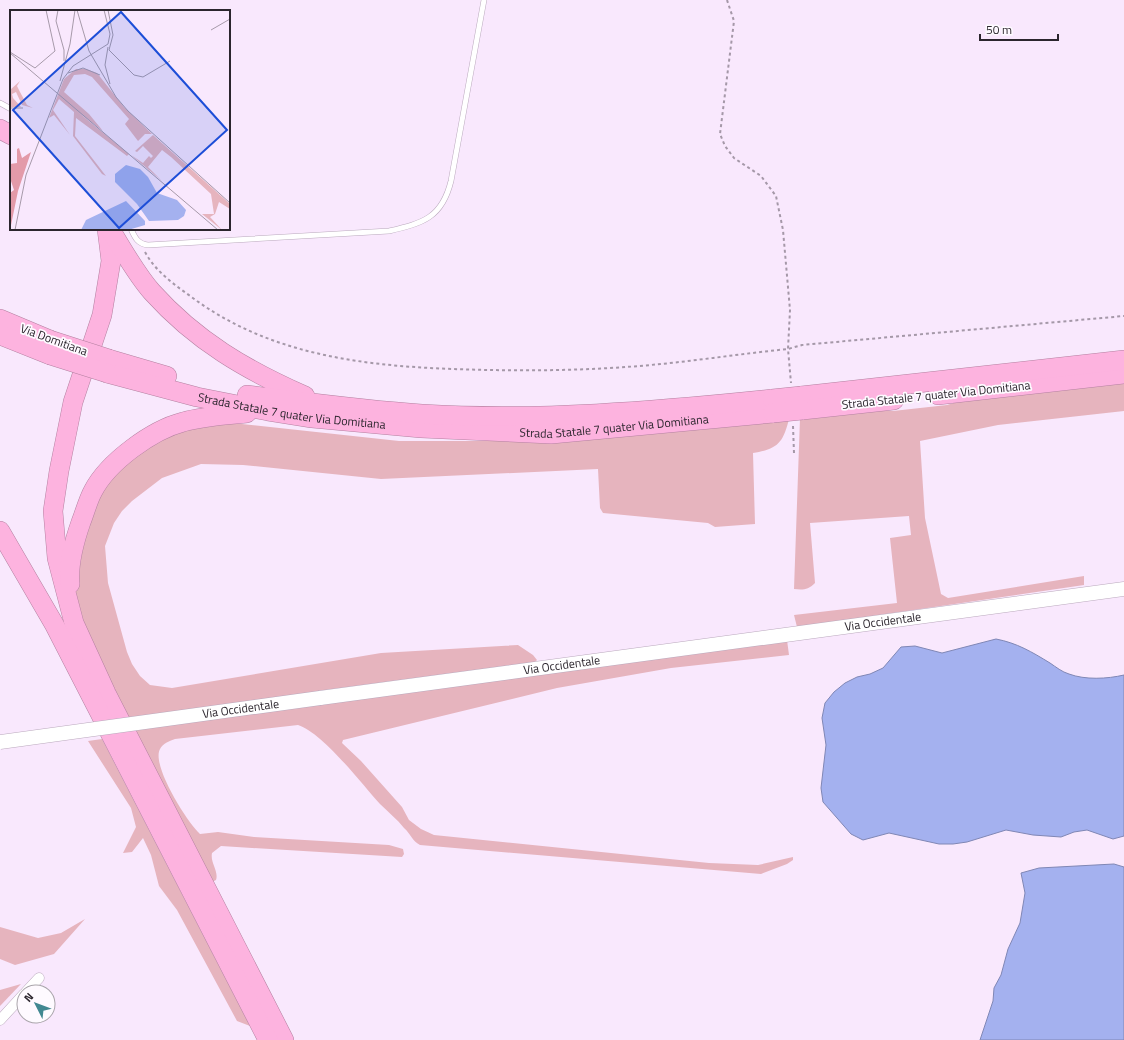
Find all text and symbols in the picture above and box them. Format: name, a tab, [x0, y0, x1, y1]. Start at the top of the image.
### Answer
inset map	[10, 10, 230, 230]
scale bar	[980, 16, 1058, 42]
text: 50 m	[986, 20, 1012, 39]
street label: Via Domitiana	[18, 319, 90, 360]
street label: Strada Statale 7 quater Via Domitiana	[841, 375, 1031, 414]
street label: Strada Statale 7 quater Via Domitiana	[196, 387, 386, 434]
street label: Strada Statale 7 quater Via Domitiana	[519, 409, 709, 443]
street label: Via Occidentale	[843, 607, 922, 636]
street label: Via Occidentale	[522, 650, 601, 679]
street label: Via Occidentale	[201, 694, 280, 723]
north arrow	[16, 984, 56, 1024]
text: N	[20, 989, 37, 1005]

